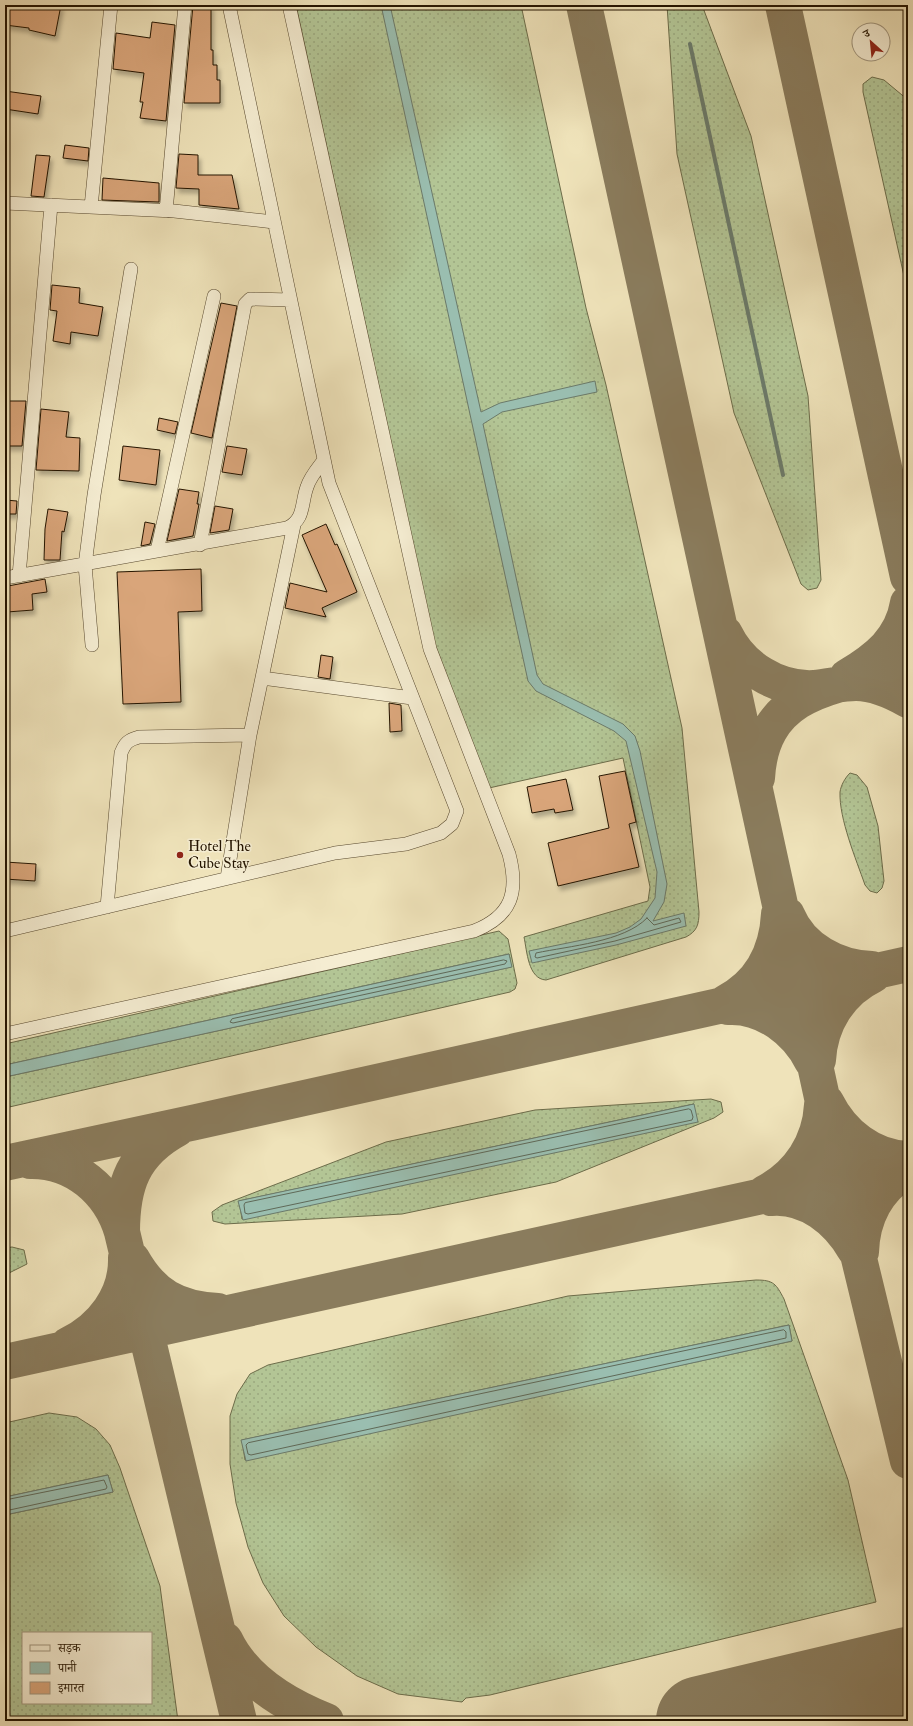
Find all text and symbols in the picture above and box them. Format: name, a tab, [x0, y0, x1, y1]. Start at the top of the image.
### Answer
north arrow	[851, 22, 891, 62]
text: उ	[860, 26, 873, 41]
place label: Hotel The Cube Stay	[188, 837, 251, 873]
marker: Hotel The Cube Stay	[175, 850, 185, 860]
legend	[22, 1632, 152, 1704]
text: सड़क	[57, 1641, 82, 1656]
text: पानी	[57, 1660, 77, 1676]
text: इमारत	[57, 1681, 85, 1696]

